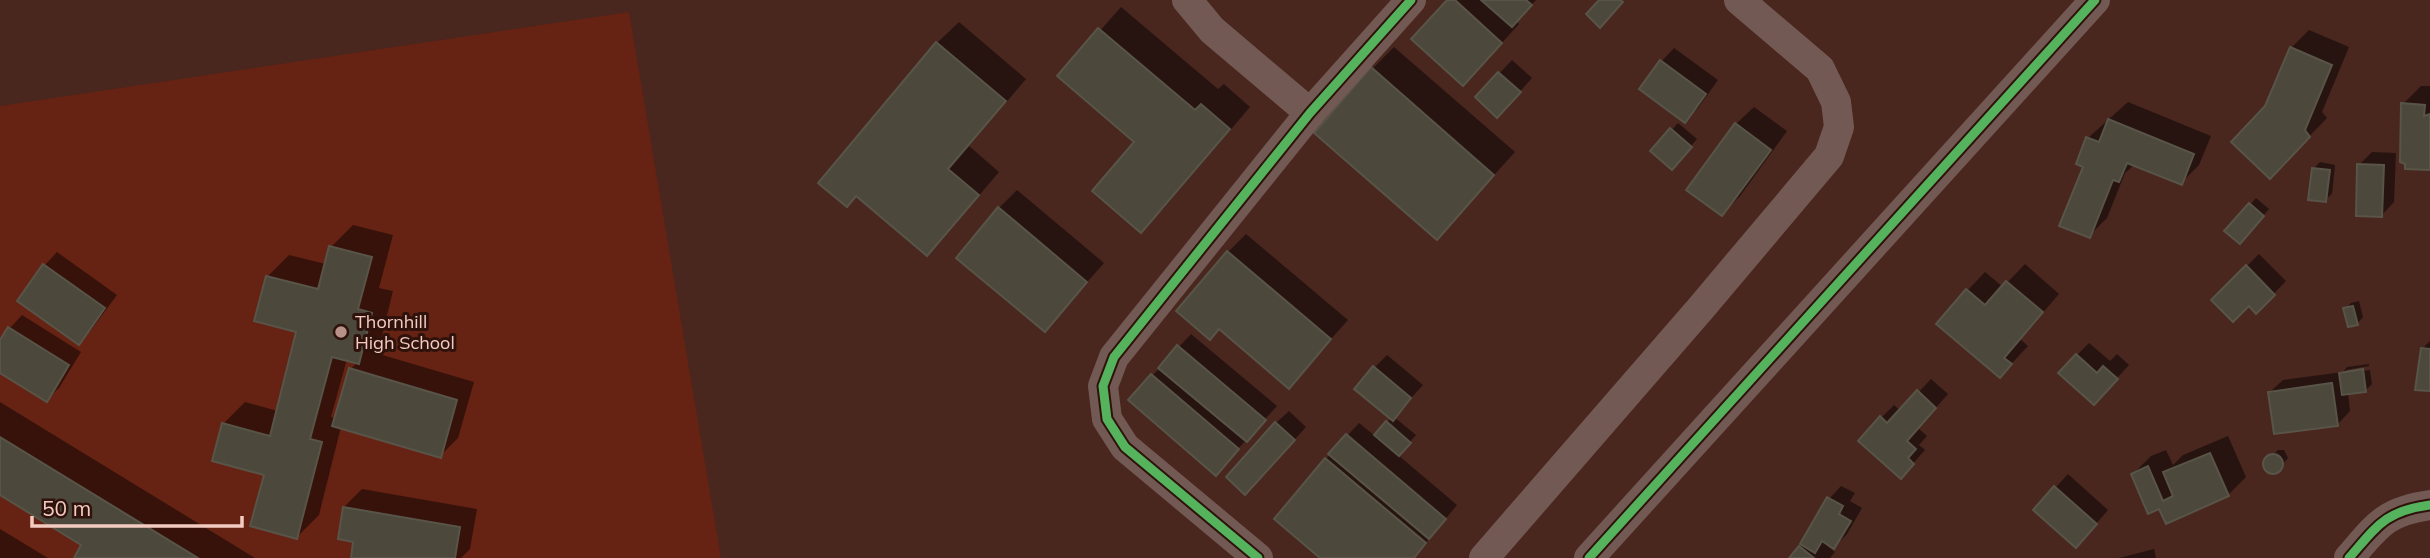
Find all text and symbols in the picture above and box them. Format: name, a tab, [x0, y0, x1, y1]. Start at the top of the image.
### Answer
place label: Thornhill High School	[355, 310, 455, 354]
marker: Thornhill High School	[333, 324, 349, 340]
scale bar	[32, 484, 242, 528]
text: 50 m	[42, 495, 91, 521]

